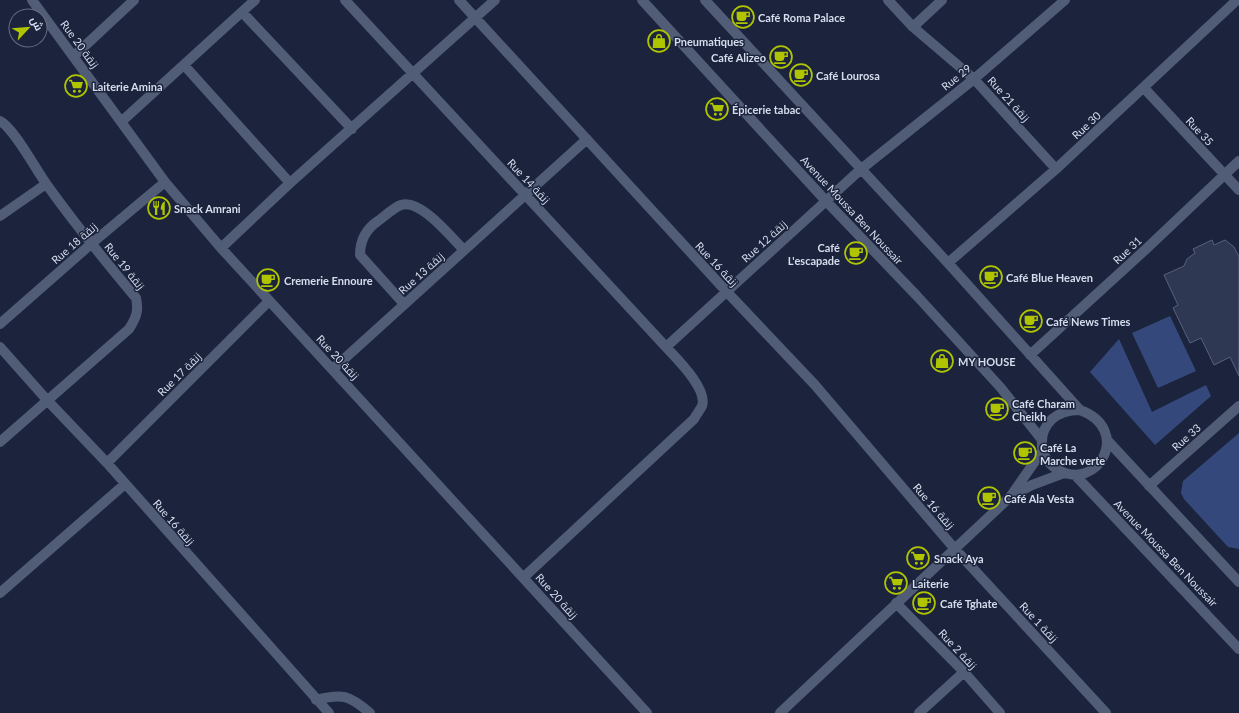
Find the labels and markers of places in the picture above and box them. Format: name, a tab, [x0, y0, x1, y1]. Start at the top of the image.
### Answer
cafe icon: Café Roma Palace	[730, 4, 756, 30]
place label: Café Roma Palace	[758, 11, 845, 24]
shop icon: Pneumatiques	[646, 28, 672, 54]
place label: Pneumatiques	[674, 35, 744, 48]
cafe icon: Café Alizeo	[768, 44, 794, 70]
place label: Café Alizeo	[711, 51, 766, 64]
cafe icon: Café Lourosa	[788, 62, 814, 88]
place label: Café Lourosa	[816, 69, 880, 82]
supermarket icon: Laiterie Amina	[63, 73, 89, 99]
place label: Laiterie Amina	[92, 80, 163, 93]
supermarket icon: Épicerie tabac	[704, 96, 730, 122]
place label: Épicerie tabac	[732, 103, 801, 116]
restaurant icon: Snack Amrani	[146, 195, 172, 221]
place label: Snack Amrani	[174, 202, 241, 215]
cafe icon: Café L'escapade	[843, 240, 869, 266]
place label: Café L'escapade	[788, 241, 840, 267]
cafe icon: Café Blue Heaven	[978, 264, 1004, 290]
cafe icon: Cremerie Ennoure	[255, 267, 281, 293]
place label: Café Blue Heaven	[1006, 271, 1093, 284]
place label: Cremerie Ennoure	[284, 274, 373, 287]
cafe icon: Café News Times	[1018, 308, 1044, 334]
place label: Café News Times	[1046, 315, 1131, 328]
shop icon: MY HOUSE	[929, 348, 955, 374]
place label: MY HOUSE	[958, 355, 1016, 368]
cafe icon: Café Charam Cheikh	[984, 396, 1010, 422]
place label: Café Charam Cheikh	[1012, 397, 1075, 423]
cafe icon: Café La Marche verte	[1012, 440, 1038, 466]
place label: Café La Marche verte	[1040, 441, 1105, 467]
cafe icon: Café Ala Vesta	[976, 485, 1002, 511]
place label: Café Ala Vesta	[1004, 492, 1074, 505]
supermarket icon: Snack Aya	[905, 545, 931, 571]
place label: Snack Aya	[934, 552, 984, 565]
supermarket icon: Laiterie	[883, 570, 909, 596]
place label: Laiterie	[912, 577, 949, 590]
cafe icon: Café Tghate	[911, 590, 937, 616]
place label: Café Tghate	[940, 597, 998, 610]

